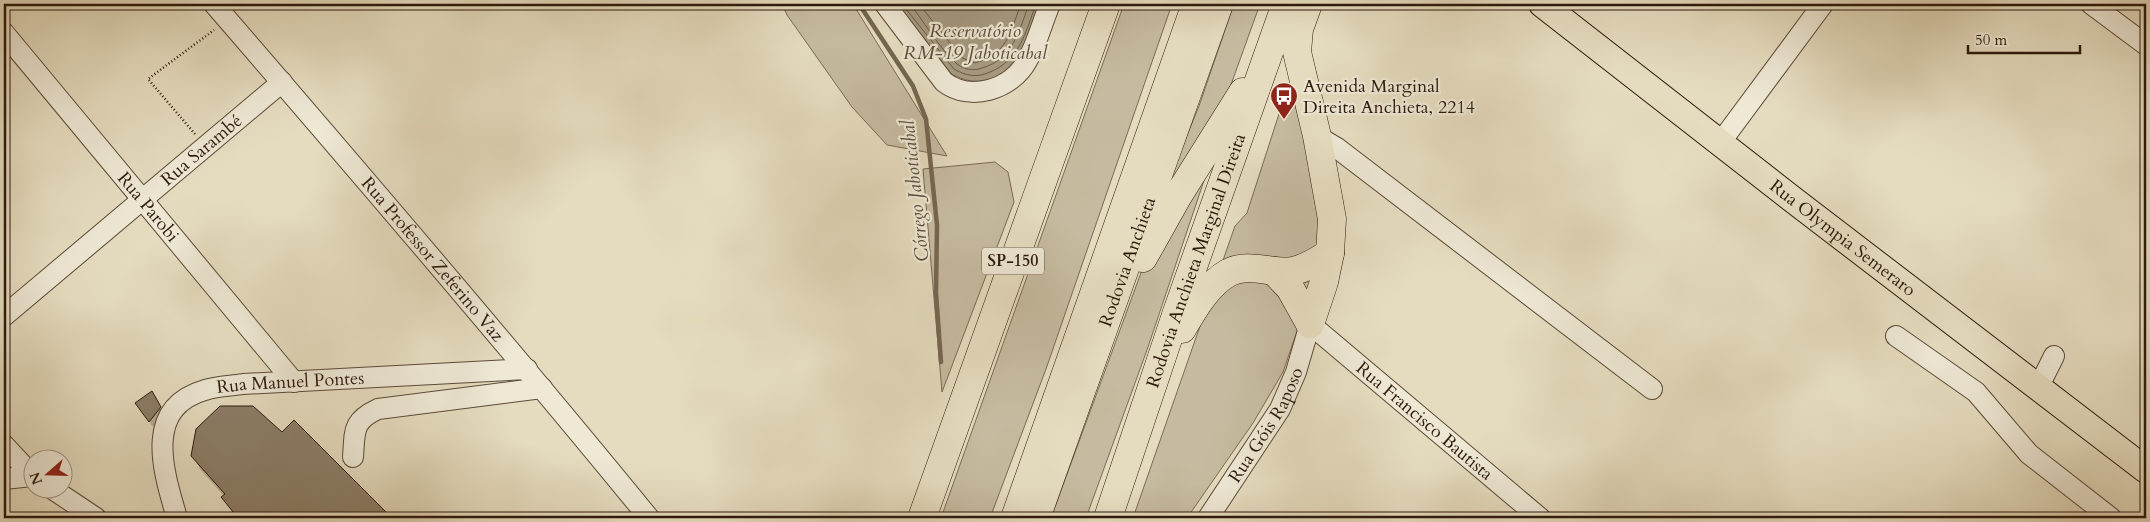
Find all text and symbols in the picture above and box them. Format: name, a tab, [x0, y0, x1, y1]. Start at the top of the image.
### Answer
water label: Reservatório RM-19 Jaboticabal	[903, 18, 1048, 66]
scale bar	[1968, 22, 2080, 54]
text: 50 m	[1975, 30, 2007, 50]
place label: Avenida Marginal Direita Anchieta, 2214	[1303, 74, 1475, 120]
bus stop icon: Avenida Marginal Direita Anchieta, 2214	[1269, 81, 1299, 120]
street label: Rua Sarambé	[155, 108, 247, 191]
water label: Córrego Jaboticabal	[895, 118, 935, 263]
street label: Rodovia Anchieta Marginal Direita	[1140, 130, 1252, 391]
street label: Rua Parobi	[112, 166, 185, 247]
street label: Rua Professor Zeferino Vaz	[356, 171, 510, 347]
street label: Rua Olympia Semeraro	[1764, 174, 1921, 302]
street label: Rodovia Anchieta	[1093, 193, 1162, 330]
road number: SP-150	[982, 248, 1044, 274]
street label: Rua Francisco Bautista	[1351, 356, 1499, 486]
street label: Rua Góis Raposo	[1222, 363, 1309, 487]
street label: Rua Manuel Pontes	[215, 365, 365, 400]
north arrow	[22, 450, 72, 500]
text: N	[25, 469, 47, 487]

